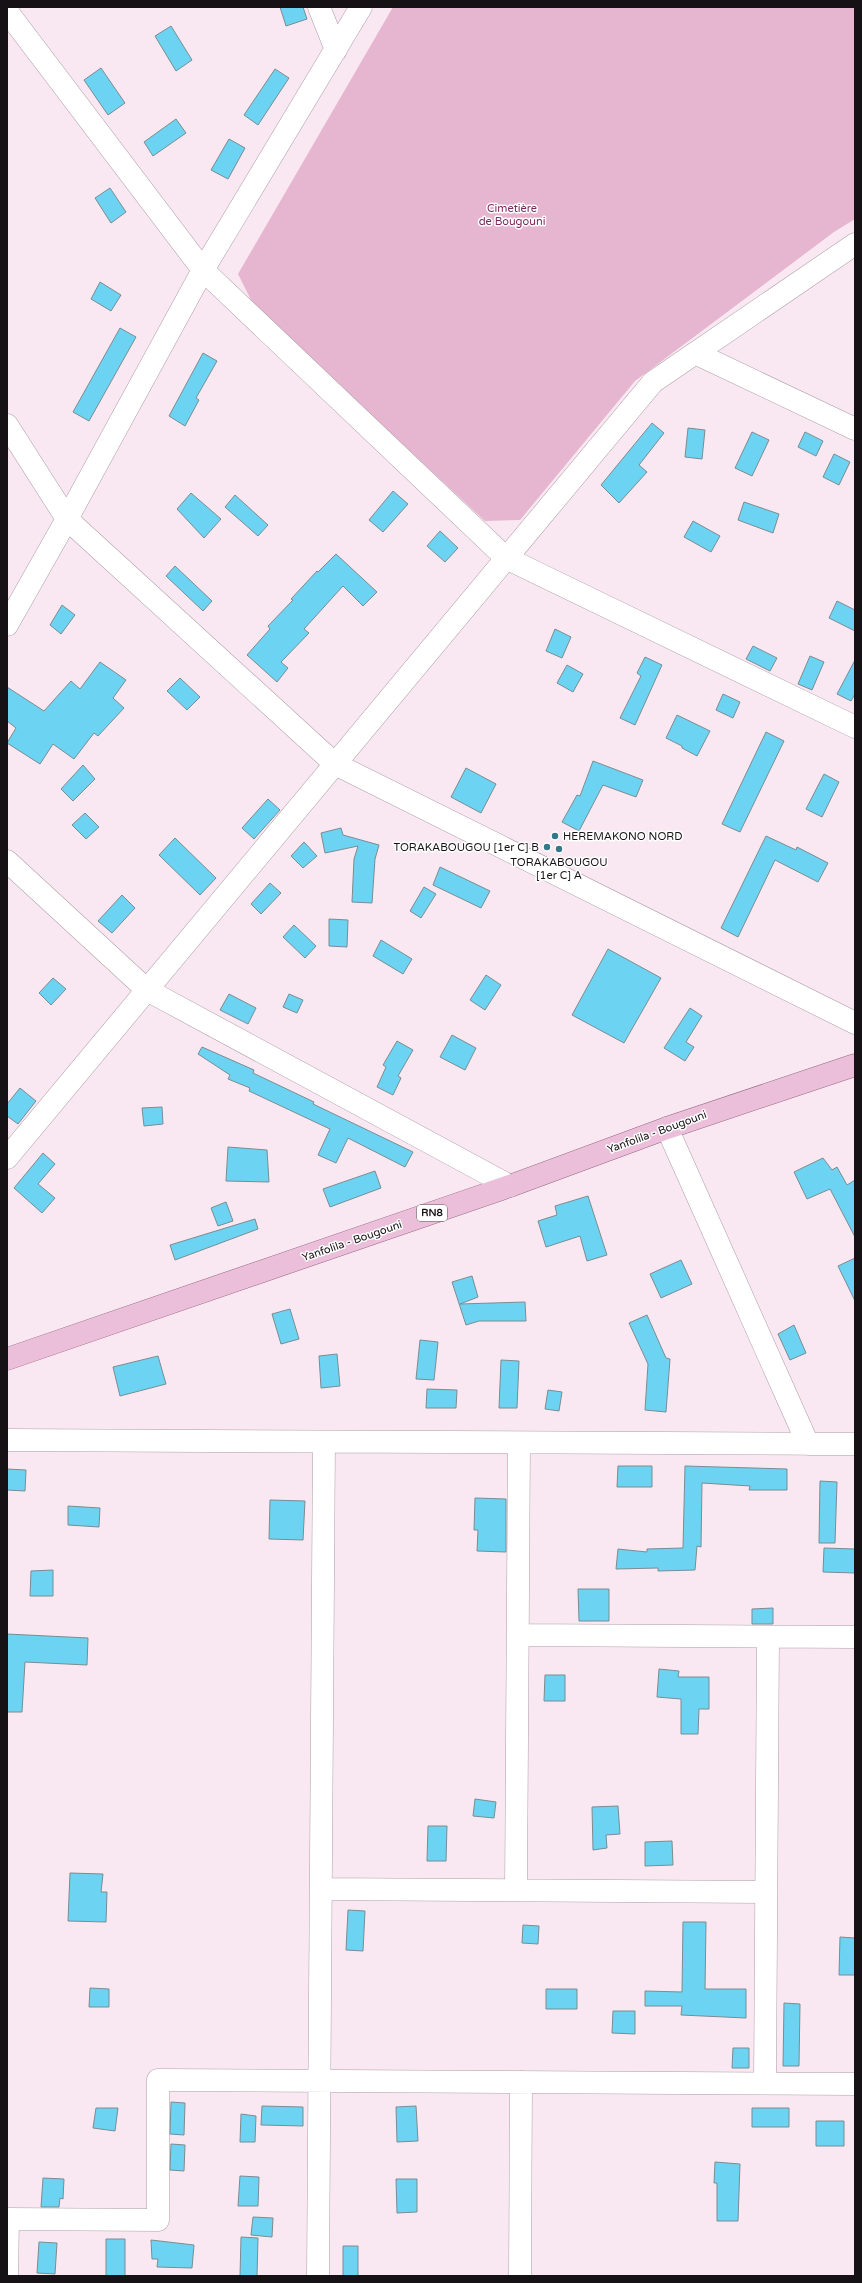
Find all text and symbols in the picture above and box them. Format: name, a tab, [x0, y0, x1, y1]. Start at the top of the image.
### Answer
park label: Cimetière de Bougouni	[479, 202, 545, 228]
place label: HEREMAKONO NORD	[563, 830, 682, 843]
marker: HEREMAKONO NORD	[550, 831, 560, 841]
place label: TORAKABOUGOU [1er C] B	[393, 841, 539, 854]
marker: TORAKABOUGOU [1er C] B	[542, 842, 552, 852]
marker: TORAKABOUGOU [1er C] A	[554, 844, 564, 854]
place label: TORAKABOUGOU [1er C] A	[510, 856, 608, 882]
street label: Yanfolila - Bougouni	[606, 1108, 708, 1156]
road number: RN8	[417, 1205, 447, 1221]
street label: Yanfolila - Bougouni	[300, 1218, 404, 1264]

